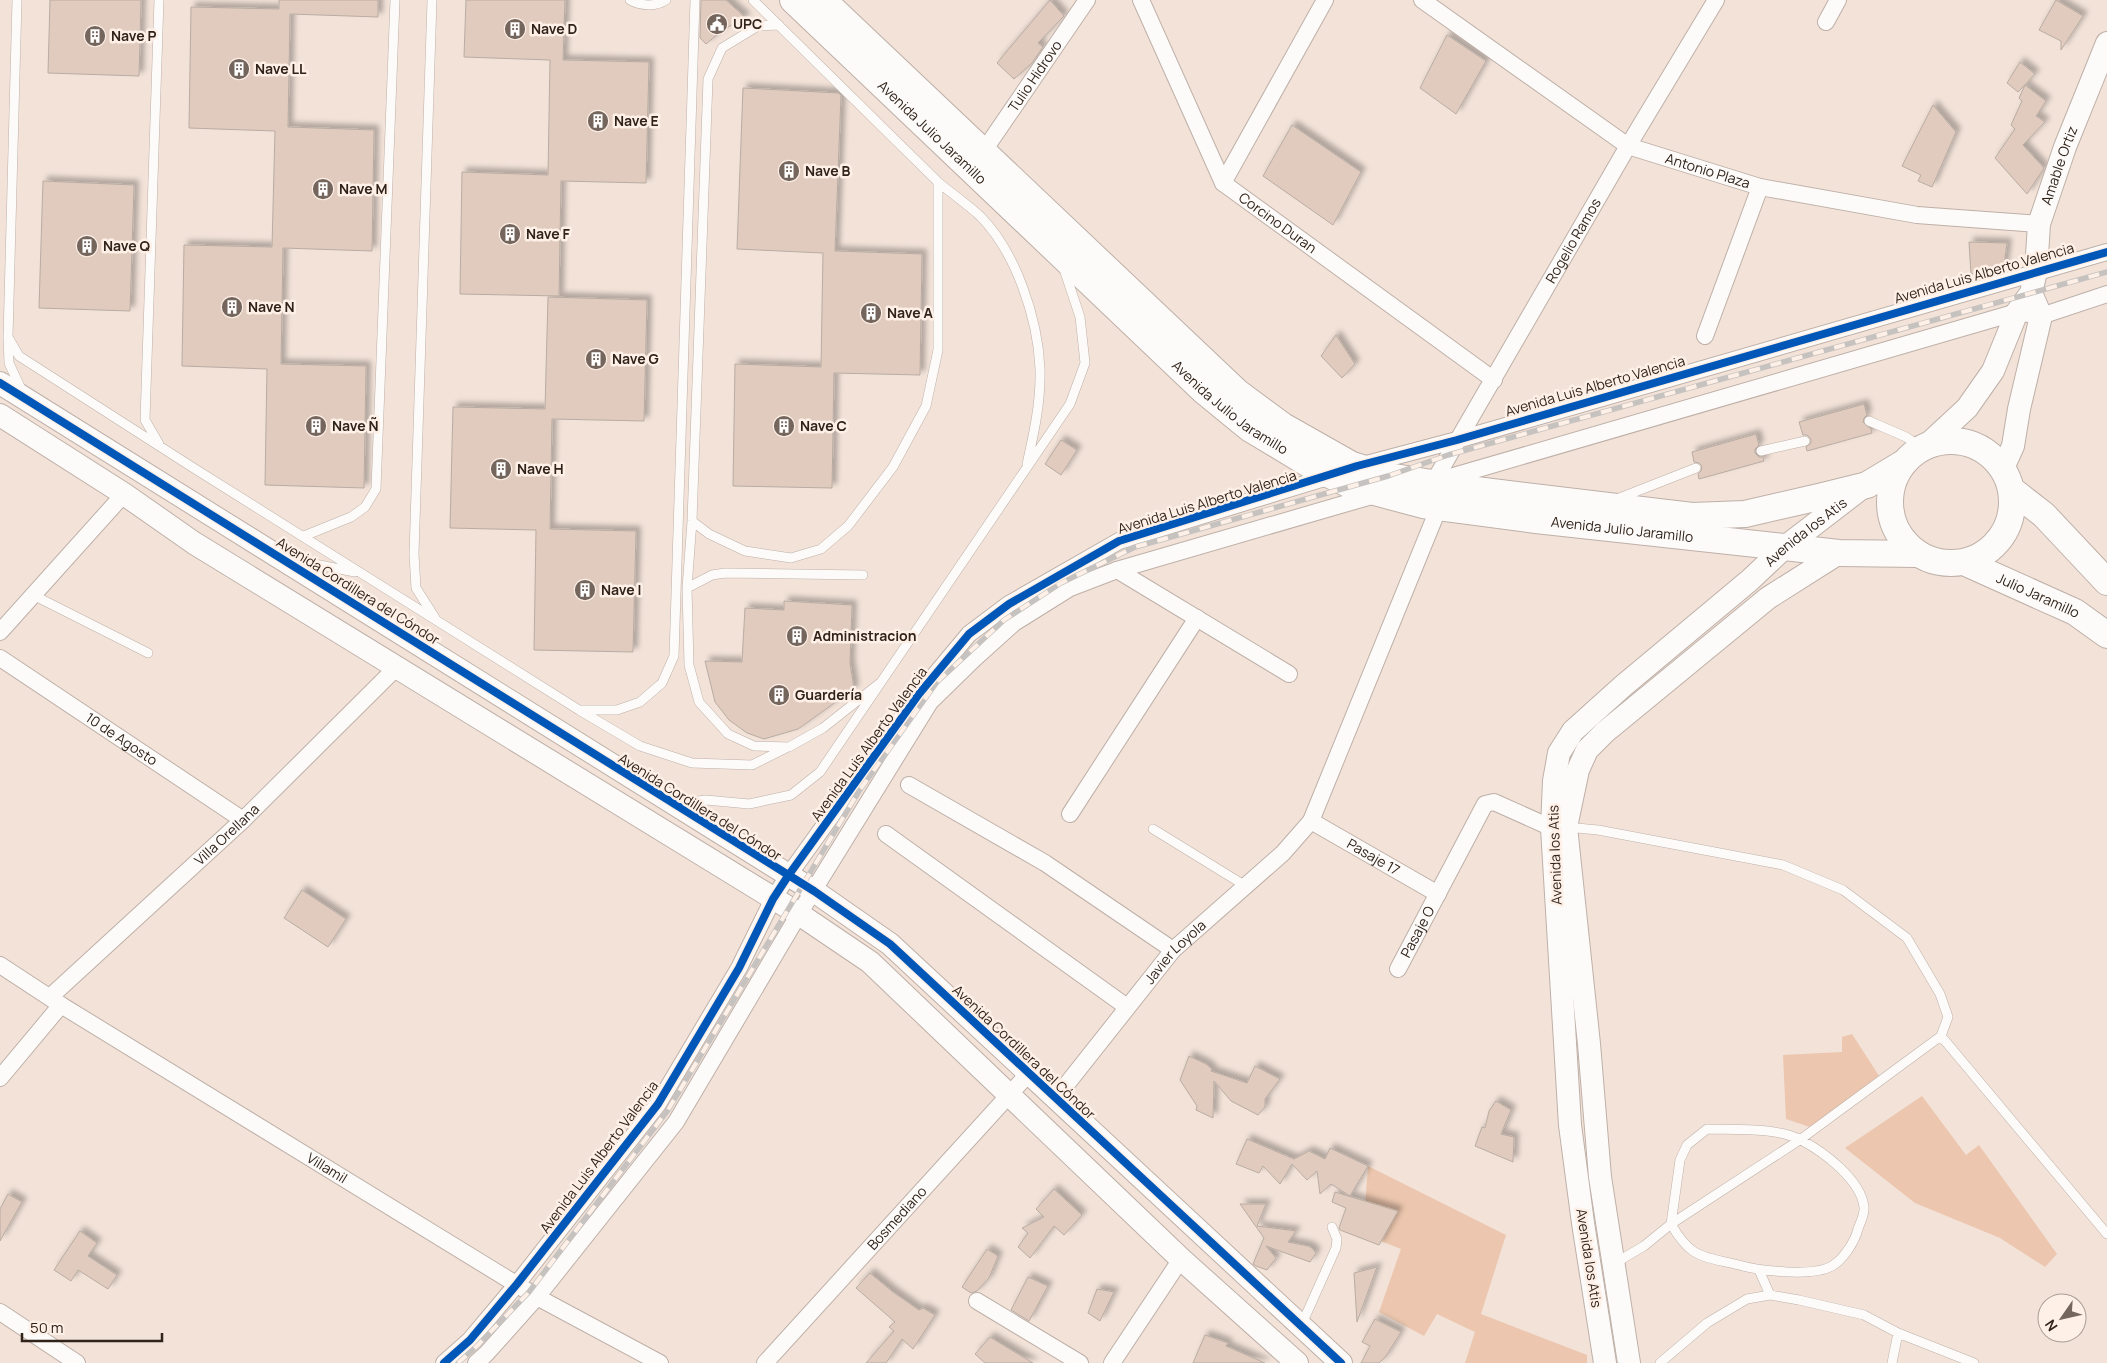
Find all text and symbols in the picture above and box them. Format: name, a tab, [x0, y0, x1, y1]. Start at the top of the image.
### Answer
public building icon: UPC	[705, 12, 729, 36]
place label: UPC	[733, 14, 762, 33]
building icon: Nave D	[503, 17, 527, 41]
place label: Nave D	[531, 19, 578, 38]
building icon: Nave P	[83, 24, 107, 48]
place label: Nave P	[111, 26, 157, 45]
street label: Tulio Hidrovo	[1003, 36, 1066, 115]
building icon: Nave LL	[227, 57, 251, 81]
place label: Nave LL	[255, 59, 307, 78]
street label: Avenida Julio Jaramillo	[874, 76, 991, 188]
building icon: Nave E	[586, 109, 610, 133]
place label: Nave E	[614, 111, 659, 130]
street label: Amable Ortiz	[2036, 123, 2082, 207]
street label: Antonio Plaza	[1663, 148, 1753, 192]
building icon: Nave B	[777, 159, 801, 183]
place label: Nave B	[805, 161, 851, 180]
building icon: Nave M	[311, 177, 335, 201]
place label: Nave M	[339, 179, 388, 198]
street label: Corcino Duran	[1235, 188, 1321, 257]
street label: Rogelio Ramos	[1541, 194, 1605, 286]
building icon: Nave F	[498, 222, 522, 246]
place label: Nave F	[526, 224, 571, 243]
building icon: Nave Q	[75, 234, 99, 258]
place label: Nave Q	[103, 236, 151, 255]
street label: Avenida Luis Alberto Valencia	[1892, 238, 2076, 307]
building icon: Nave N	[220, 295, 244, 319]
place label: Nave N	[248, 297, 295, 316]
building icon: Nave A	[859, 301, 883, 325]
place label: Nave A	[887, 303, 934, 322]
building icon: Nave G	[584, 347, 608, 371]
place label: Nave G	[612, 349, 659, 368]
street label: Avenida Luis Alberto Valencia	[1503, 351, 1687, 420]
street label: Avenida Julio Jaramillo	[1168, 356, 1292, 458]
building icon: Nave Ñ	[304, 414, 328, 438]
building icon: Nave C	[772, 414, 796, 438]
place label: Nave Ñ	[332, 416, 379, 435]
place label: Nave C	[800, 416, 847, 435]
building icon: Nave H	[489, 457, 513, 481]
place label: Nave H	[517, 459, 564, 478]
street label: Avenida Luis Alberto Valencia	[1115, 465, 1299, 538]
street label: Avenida los Atis	[1760, 493, 1850, 570]
street label: Avenida Julio Jaramillo	[1550, 512, 1694, 546]
street label: Avenida Cordillera del Cóndor	[273, 532, 444, 649]
street label: Julio Jaramillo	[1994, 568, 2084, 622]
building icon: Nave I	[573, 578, 597, 602]
place label: Nave I	[601, 580, 641, 599]
building icon: Administracion	[785, 624, 809, 648]
place label: Administracion	[813, 626, 917, 645]
street label: Avenida Luis Alberto Valencia	[806, 663, 931, 825]
building icon: Guardería	[767, 683, 791, 707]
place label: Guardería	[795, 685, 862, 704]
street label: 10 de Agosto	[82, 708, 161, 769]
street label: Avenida Cordillera del Cóndor	[615, 748, 786, 865]
street label: Villa Orellana	[190, 799, 263, 869]
street label: Avenida los Atis	[1543, 805, 1566, 905]
street label: Pasaje 17	[1344, 834, 1404, 879]
street label: Pasaje O	[1396, 903, 1439, 961]
street label: Javier Loyola	[1140, 915, 1210, 988]
street label: Avenida Cordillera del Cóndor	[949, 980, 1100, 1123]
street label: Avenida Luis Alberto Valencia	[535, 1077, 662, 1237]
street label: Villamil	[303, 1148, 351, 1187]
street label: Bosmediano	[863, 1182, 931, 1254]
street label: Avenida los Atis	[1572, 1207, 1607, 1309]
north arrow	[2037, 1293, 2087, 1343]
scale bar	[22, 1310, 162, 1342]
text: N	[2040, 1316, 2061, 1335]
text: 50 m	[30, 1317, 64, 1338]

